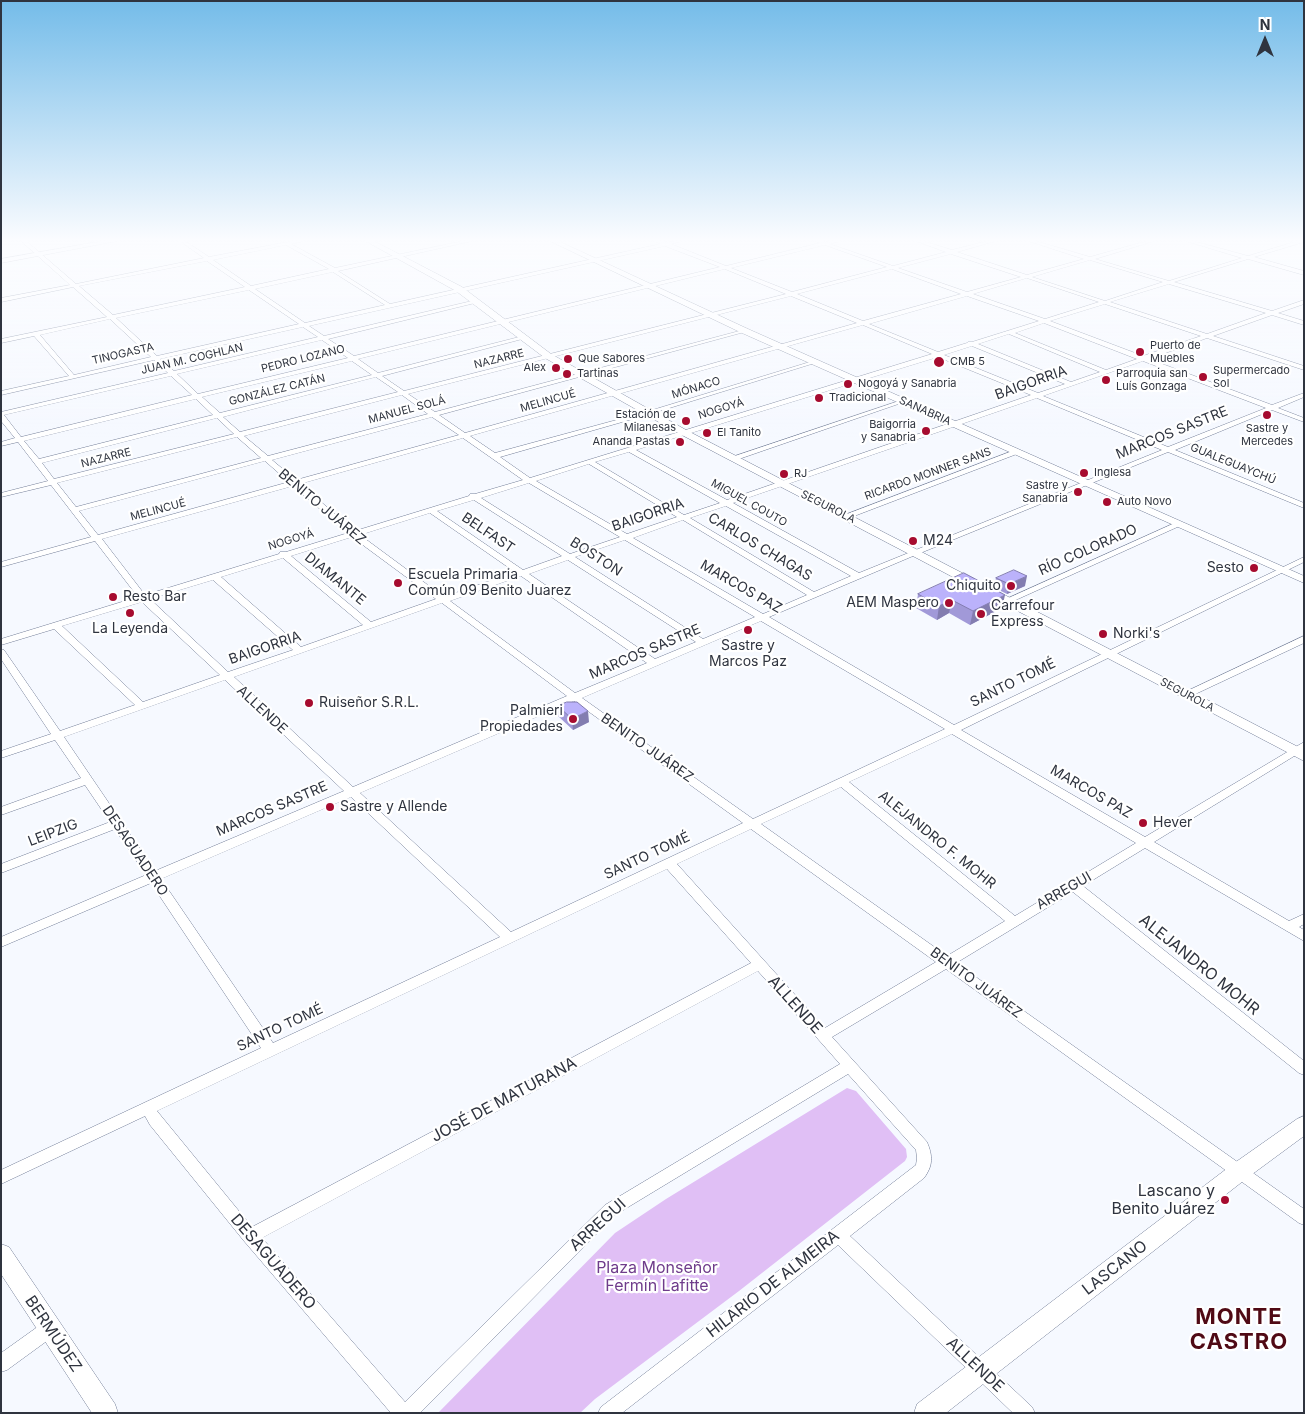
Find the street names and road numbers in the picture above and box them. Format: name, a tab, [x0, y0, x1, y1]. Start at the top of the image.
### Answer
street label: TINOGASTA	[91, 340, 155, 368]
street label: JUAN M. COGHLAN	[140, 341, 244, 377]
street label: PEDRO LOZANO	[260, 342, 346, 376]
street label: NAZARRE	[473, 346, 525, 372]
street label: BAIGORRIA	[993, 362, 1069, 404]
street label: GONZÁLEZ CATÁN	[227, 372, 327, 408]
street label: MÓNACO	[670, 374, 722, 402]
street label: MELINCUÉ	[519, 387, 577, 415]
street label: MANUEL SOLÁ	[367, 393, 447, 427]
street label: SANABRIA	[897, 394, 953, 428]
street label: NOGOYÁ	[697, 396, 745, 422]
street label: MARCOS SASTRE	[1114, 403, 1230, 463]
street label: GUALEGUAYCHÚ	[1188, 441, 1278, 487]
street label: NAZARRE	[80, 445, 132, 471]
street label: RICARDO MONNER SANS	[863, 445, 993, 503]
street label: BENITO JUÁREZ	[275, 465, 369, 549]
street label: MIGUEL COUTO	[709, 477, 789, 529]
street label: SEGUROLA	[799, 488, 857, 526]
street label: BAIGORRIA	[610, 495, 686, 535]
street label: MELINCUÉ	[129, 496, 187, 524]
street label: BELFAST	[458, 509, 518, 557]
street label: CARLOS CHAGAS	[705, 509, 815, 585]
street label: RÍO COLORADO	[1036, 521, 1140, 579]
street label: NOGOYÁ	[267, 527, 315, 553]
street label: BOSTON	[567, 534, 625, 580]
street label: DIAMANTE	[301, 549, 369, 609]
street label: MARCOS PAZ	[697, 557, 785, 617]
street label: MARCOS SASTRE	[587, 621, 703, 683]
street label: BAIGORRIA	[227, 628, 303, 668]
street label: SANTO TOMÉ	[968, 655, 1058, 711]
street label: SEGUROLA	[1158, 675, 1216, 715]
street label: ALLENDE	[233, 682, 291, 738]
street label: BENITO JUÁREZ	[597, 710, 697, 786]
street label: MARCOS PAZ	[1047, 762, 1135, 822]
street label: MARCOS SASTRE	[214, 778, 330, 840]
street label: ALEJANDRO F. MOHR	[875, 787, 999, 893]
street label: DESAGUADERO	[99, 803, 171, 899]
street label: LEIPZIG	[26, 816, 80, 850]
street label: SANTO TOMÉ	[601, 829, 693, 883]
street label: ARREGUI	[1034, 869, 1094, 913]
street label: ALEJANDRO MOHR	[1135, 911, 1263, 1019]
street label: BENITO JUÁREZ	[927, 944, 1025, 1022]
street label: ALLENDE	[764, 972, 826, 1038]
street label: SANTO TOMÉ	[234, 1001, 326, 1055]
street label: JOSÉ DE MATURANA	[428, 1053, 580, 1147]
street label: ARREGUI	[566, 1195, 630, 1255]
street label: DESAGUADERO	[226, 1210, 320, 1314]
street label: HILARIO DE ALMEIRA	[703, 1226, 843, 1342]
street label: LASCANO	[1079, 1237, 1151, 1299]
street label: BERMÚDEZ	[20, 1292, 86, 1376]
street label: ALLENDE	[942, 1333, 1008, 1397]

